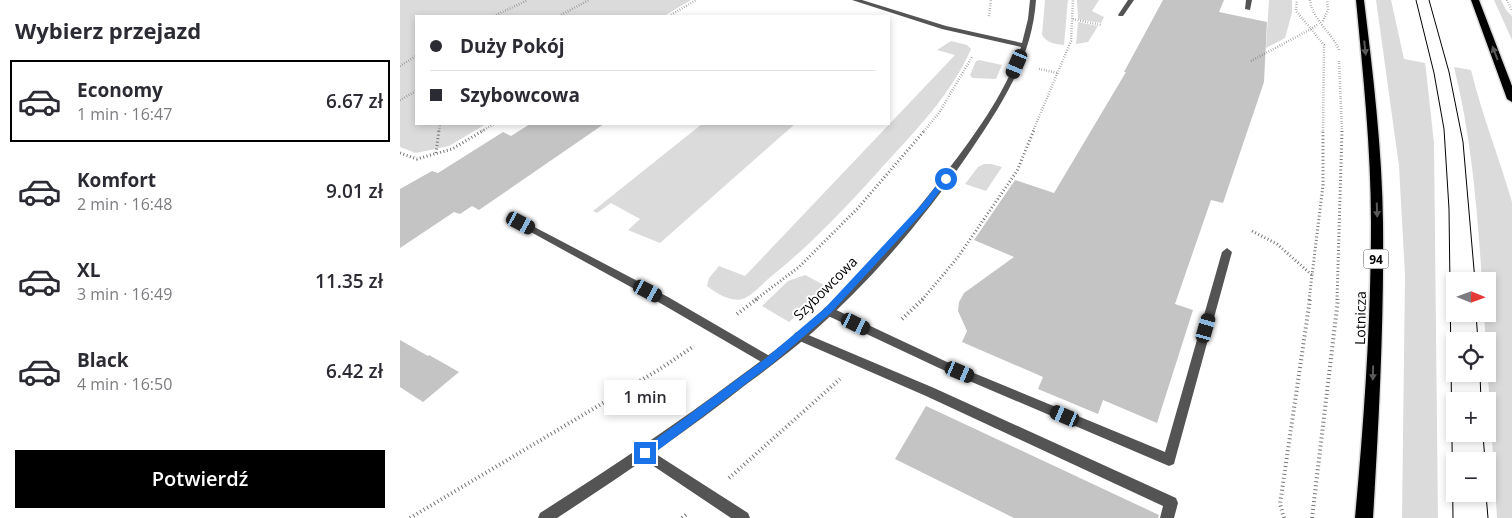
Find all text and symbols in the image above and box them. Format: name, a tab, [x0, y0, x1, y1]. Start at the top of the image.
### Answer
text: Wybierz przejazd	[15, 15, 201, 45]
text: Duży Pokój	[460, 33, 565, 59]
one-way arrow	[1361, 41, 1369, 57]
one-way arrow	[1491, 45, 1499, 60]
car	[1004, 47, 1029, 81]
text: Economy	[77, 77, 163, 103]
icon: car	[17, 79, 62, 124]
text: Szybowcowa	[460, 82, 580, 108]
text: 6.67 zł	[326, 88, 383, 114]
text: 1 min · 16:47	[77, 103, 172, 125]
text: Komfort	[77, 167, 156, 193]
route start	[935, 168, 957, 190]
icon: car	[17, 169, 62, 214]
text: 9.01 zł	[326, 178, 383, 204]
text: 2 min · 16:48	[77, 193, 172, 215]
one-way arrow	[1373, 203, 1381, 219]
car	[504, 209, 537, 237]
road number: 94	[1364, 250, 1388, 268]
street label: Szybowcowa	[789, 252, 861, 324]
text: XL	[77, 257, 100, 283]
icon: car	[17, 259, 62, 304]
text: 11.35 zł	[315, 268, 383, 294]
north arrow	[1446, 272, 1496, 322]
map controls	[1446, 272, 1496, 502]
car	[631, 277, 664, 305]
text: 3 min · 16:49	[77, 283, 172, 305]
street label: Lotnicza	[1350, 291, 1370, 345]
car	[839, 311, 872, 337]
car	[1194, 312, 1217, 344]
button: locate	[1446, 332, 1496, 382]
text: Black	[77, 347, 129, 373]
icon: car	[17, 349, 62, 394]
text: 6.42 zł	[326, 358, 383, 384]
car	[943, 359, 976, 385]
one-way arrow	[1369, 365, 1377, 381]
text: 4 min · 16:50	[77, 373, 172, 395]
callout: 1 min	[604, 380, 686, 416]
text: 1 min	[623, 386, 667, 408]
button: +	[1446, 392, 1496, 442]
car	[1048, 403, 1081, 429]
route end	[634, 442, 656, 464]
button: Potwierdź	[15, 450, 385, 508]
button: −	[1446, 452, 1496, 502]

